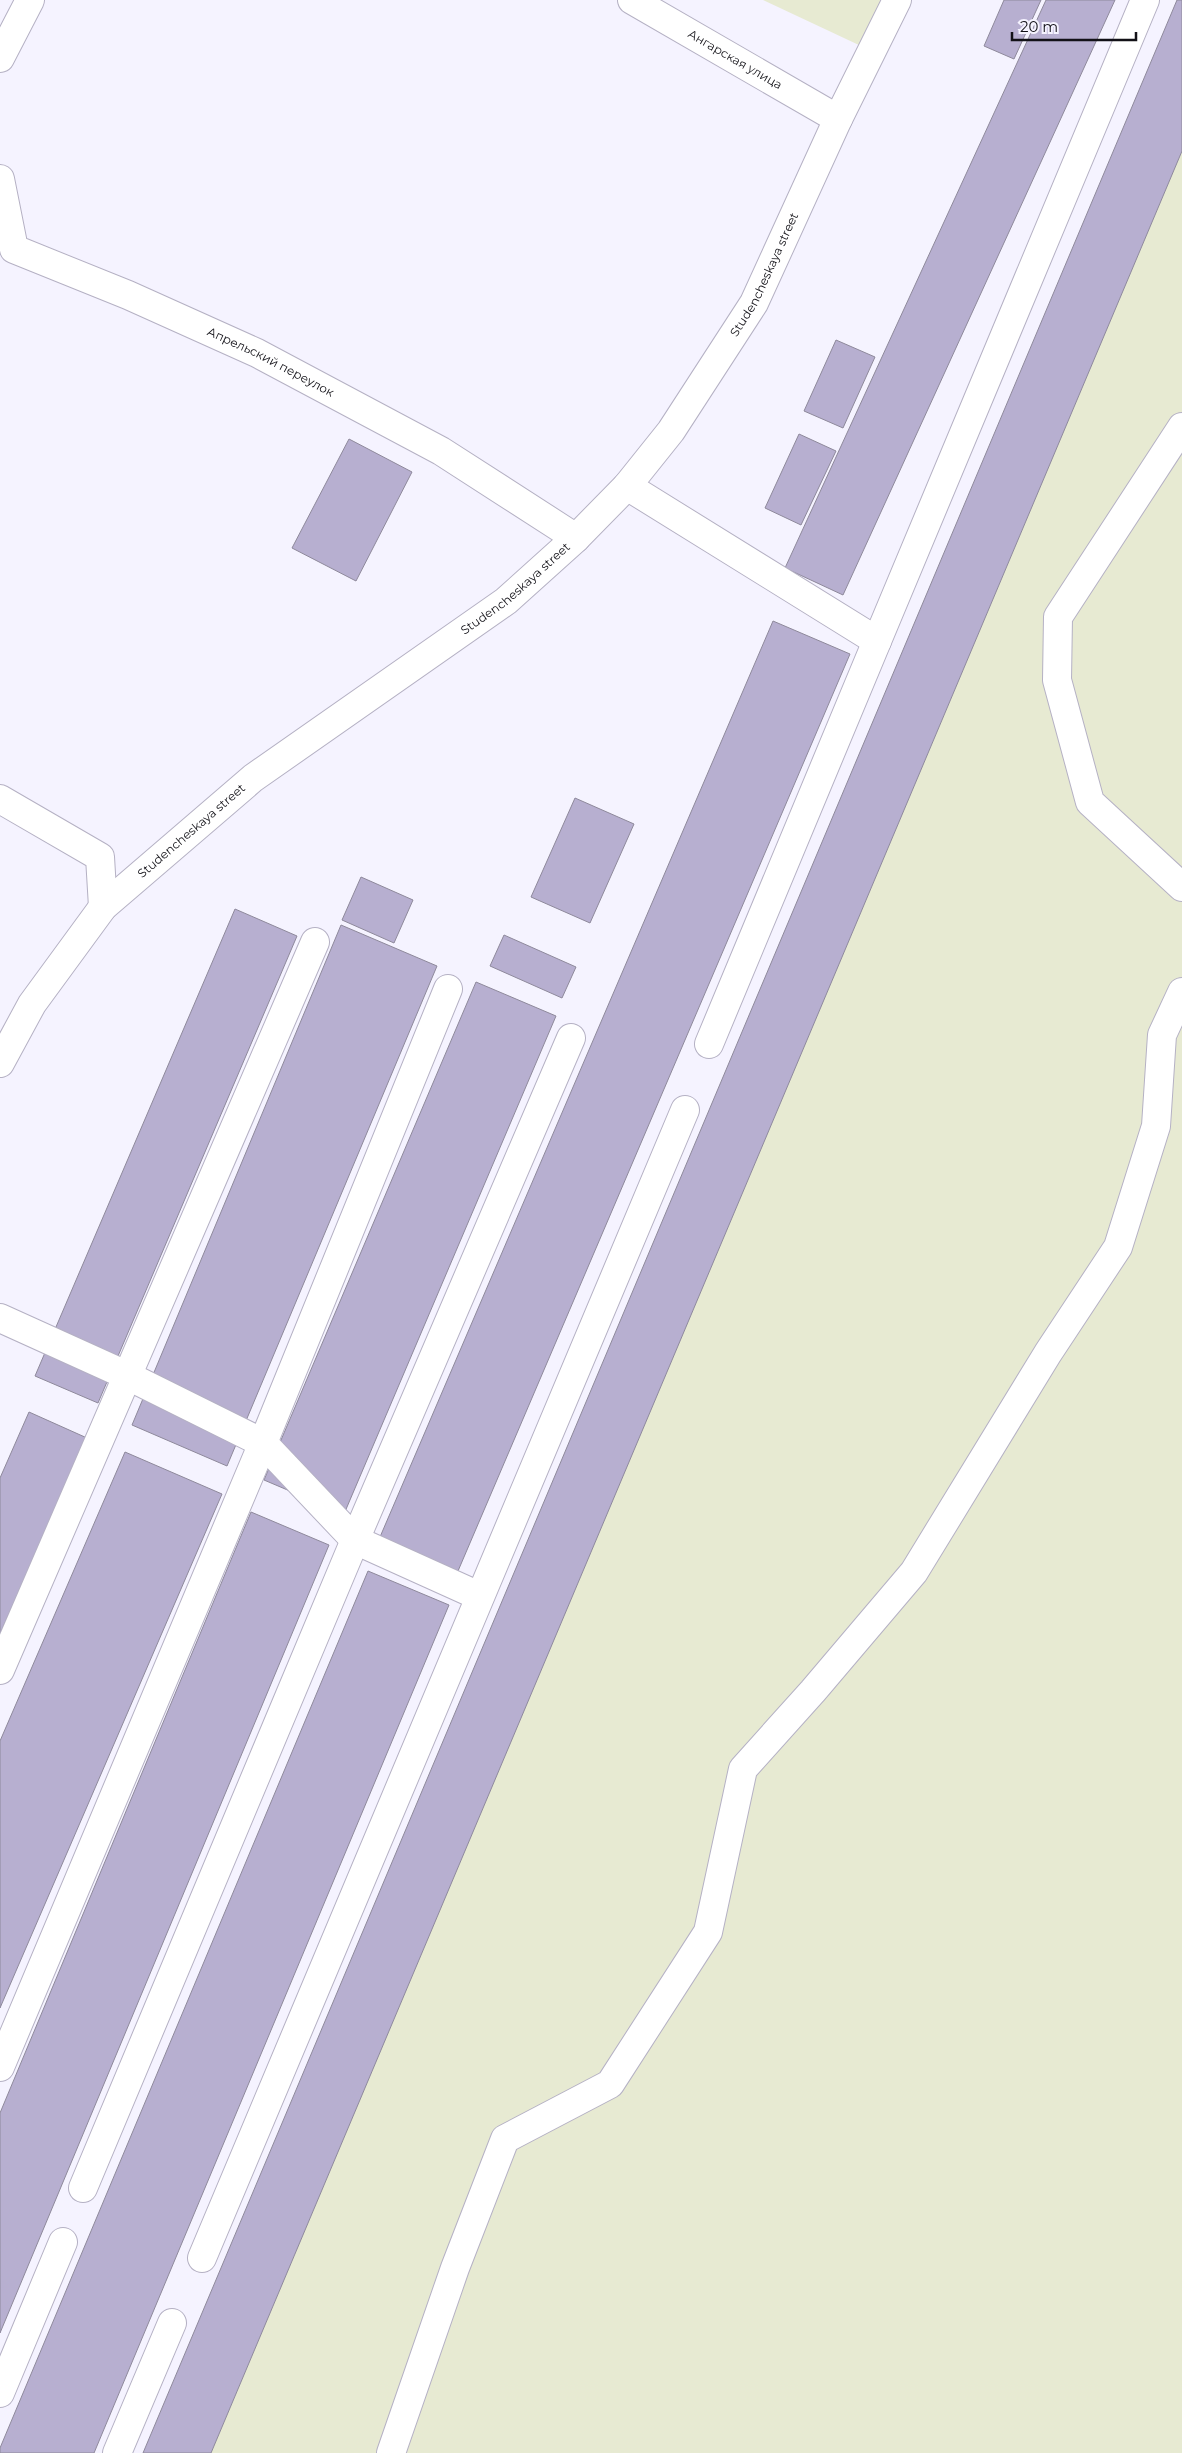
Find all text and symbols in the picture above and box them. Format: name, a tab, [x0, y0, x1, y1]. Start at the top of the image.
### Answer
scale bar	[1012, 10, 1136, 42]
text: 20 m	[1020, 17, 1058, 36]
street label: Ангарская улица	[685, 26, 785, 92]
street label: Studencheskaya street	[726, 210, 801, 339]
street label: Апрельский переулок	[205, 324, 337, 400]
street label: Studencheskaya street	[458, 539, 573, 637]
street label: Studencheskaya street	[134, 780, 248, 881]

